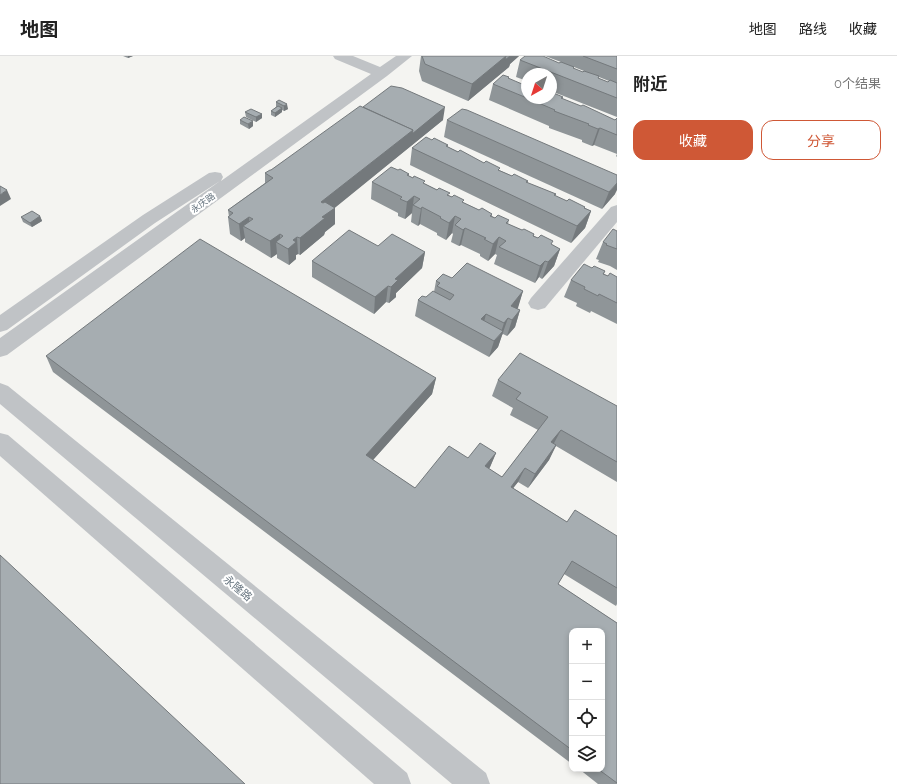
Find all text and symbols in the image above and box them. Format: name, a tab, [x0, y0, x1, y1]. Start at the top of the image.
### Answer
text: 地图	[20, 18, 58, 40]
text: 地图	[749, 21, 777, 37]
text: 路线	[799, 21, 827, 37]
text: 收藏	[849, 21, 877, 37]
north arrow	[521, 68, 557, 104]
text: 附近	[633, 74, 667, 94]
text: 0个结果	[834, 76, 881, 91]
button: 收藏	[633, 120, 753, 160]
button: 分享	[761, 120, 881, 160]
street label: 永庆路	[189, 191, 217, 215]
street label: 永隆路	[221, 573, 254, 604]
map controls	[569, 628, 605, 772]
button: +	[569, 628, 605, 664]
button: −	[569, 664, 605, 700]
button: locate	[569, 700, 605, 736]
button: layers	[569, 736, 605, 772]

